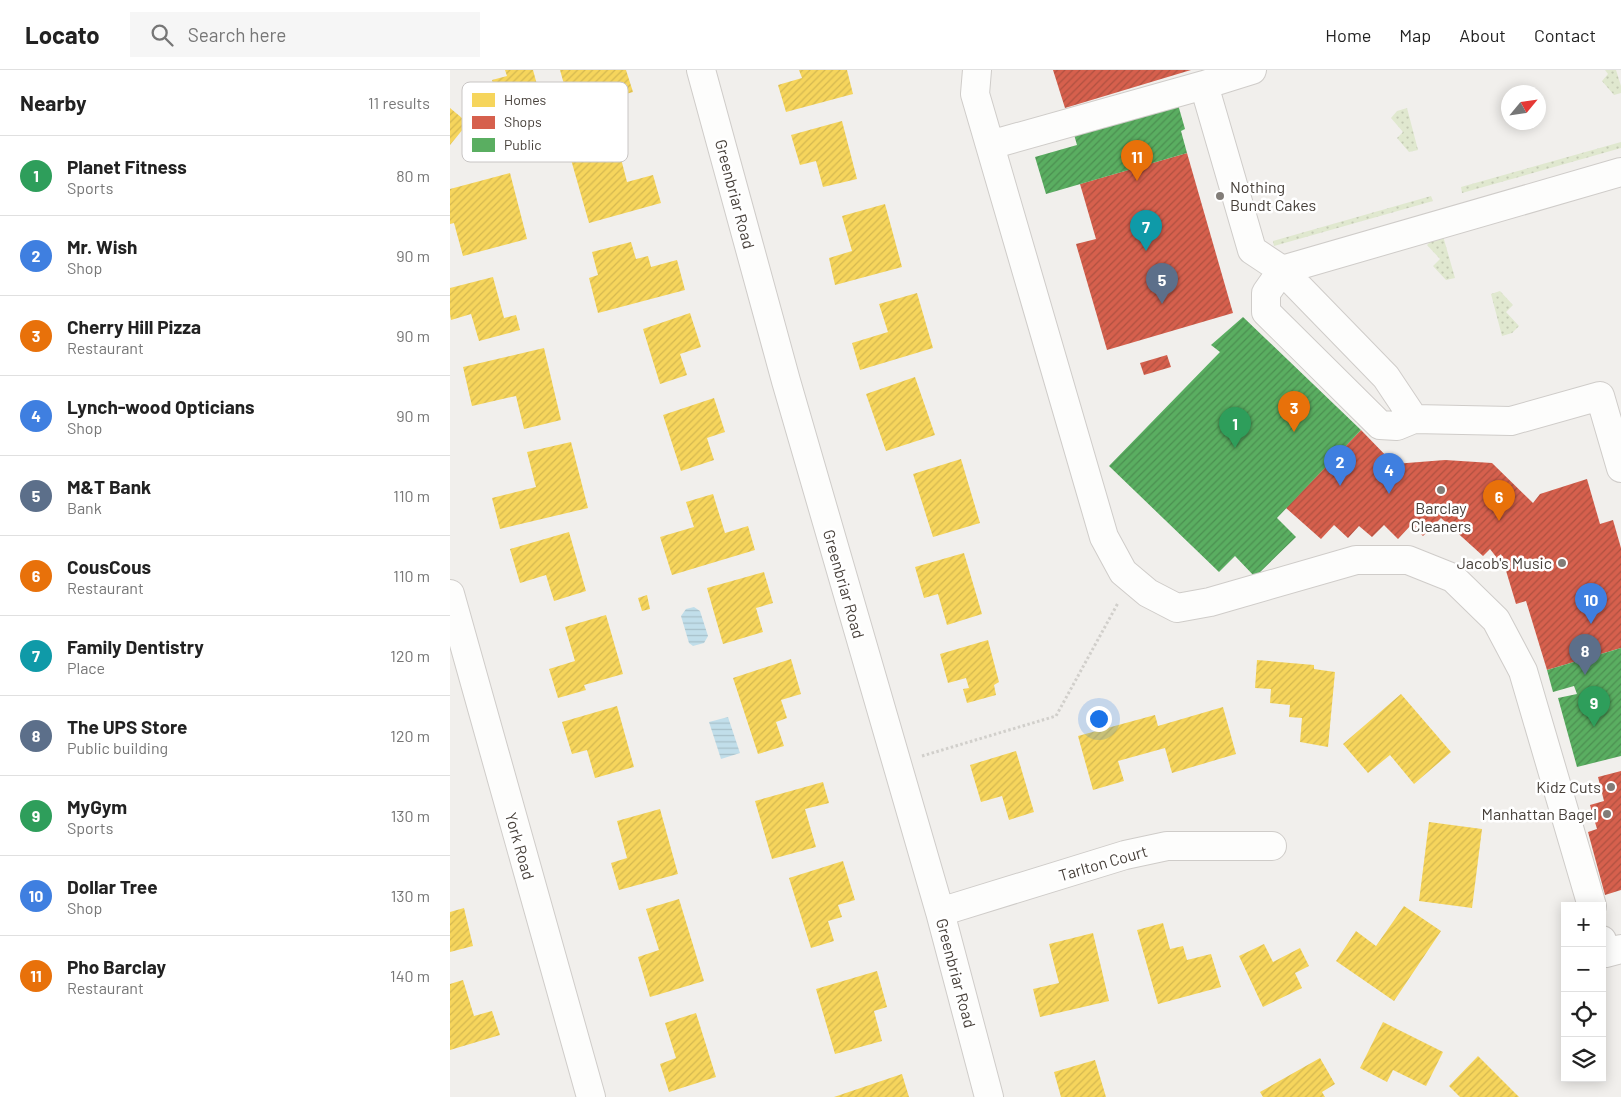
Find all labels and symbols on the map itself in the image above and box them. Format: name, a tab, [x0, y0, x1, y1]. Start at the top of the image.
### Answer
legend	[462, 82, 628, 162]
north arrow	[1501, 85, 1546, 130]
text: Homes	[504, 91, 547, 108]
text: Shops	[504, 113, 542, 130]
text: Public	[504, 136, 542, 153]
street label: Greenbriar Road	[712, 137, 759, 251]
pin: 11	[1121, 140, 1153, 181]
place label: Nothing Bundt Cakes	[1230, 177, 1316, 214]
marker: Nothing Bundt Cakes	[1214, 190, 1226, 202]
pin: 7	[1130, 210, 1162, 251]
pin: 5	[1146, 263, 1178, 304]
pin: 3	[1278, 391, 1310, 432]
pin: 1	[1219, 407, 1251, 448]
pin: 2	[1324, 445, 1356, 486]
pin: 4	[1373, 453, 1405, 494]
pin: 6	[1483, 480, 1515, 521]
marker: Barclay Cleaners	[1435, 484, 1447, 496]
place label: Barclay Cleaners	[1411, 498, 1471, 535]
street label: Greenbriar Road	[820, 527, 869, 641]
place label: Jacob's Music	[1457, 553, 1552, 572]
marker: Jacob's Music	[1556, 557, 1568, 569]
pin: 10	[1575, 583, 1607, 624]
pin: 8	[1569, 634, 1601, 675]
pin: 9	[1578, 686, 1610, 727]
your location	[1086, 706, 1112, 732]
place label: Kidz Cuts	[1536, 777, 1601, 796]
marker: Kidz Cuts	[1605, 781, 1617, 793]
place label: Manhattan Bagel	[1482, 804, 1597, 823]
marker: Manhattan Bagel	[1601, 808, 1613, 820]
street label: York Road	[502, 810, 539, 882]
street label: Tarlton Court	[1056, 841, 1149, 884]
street label: Greenbriar Road	[933, 916, 980, 1030]

